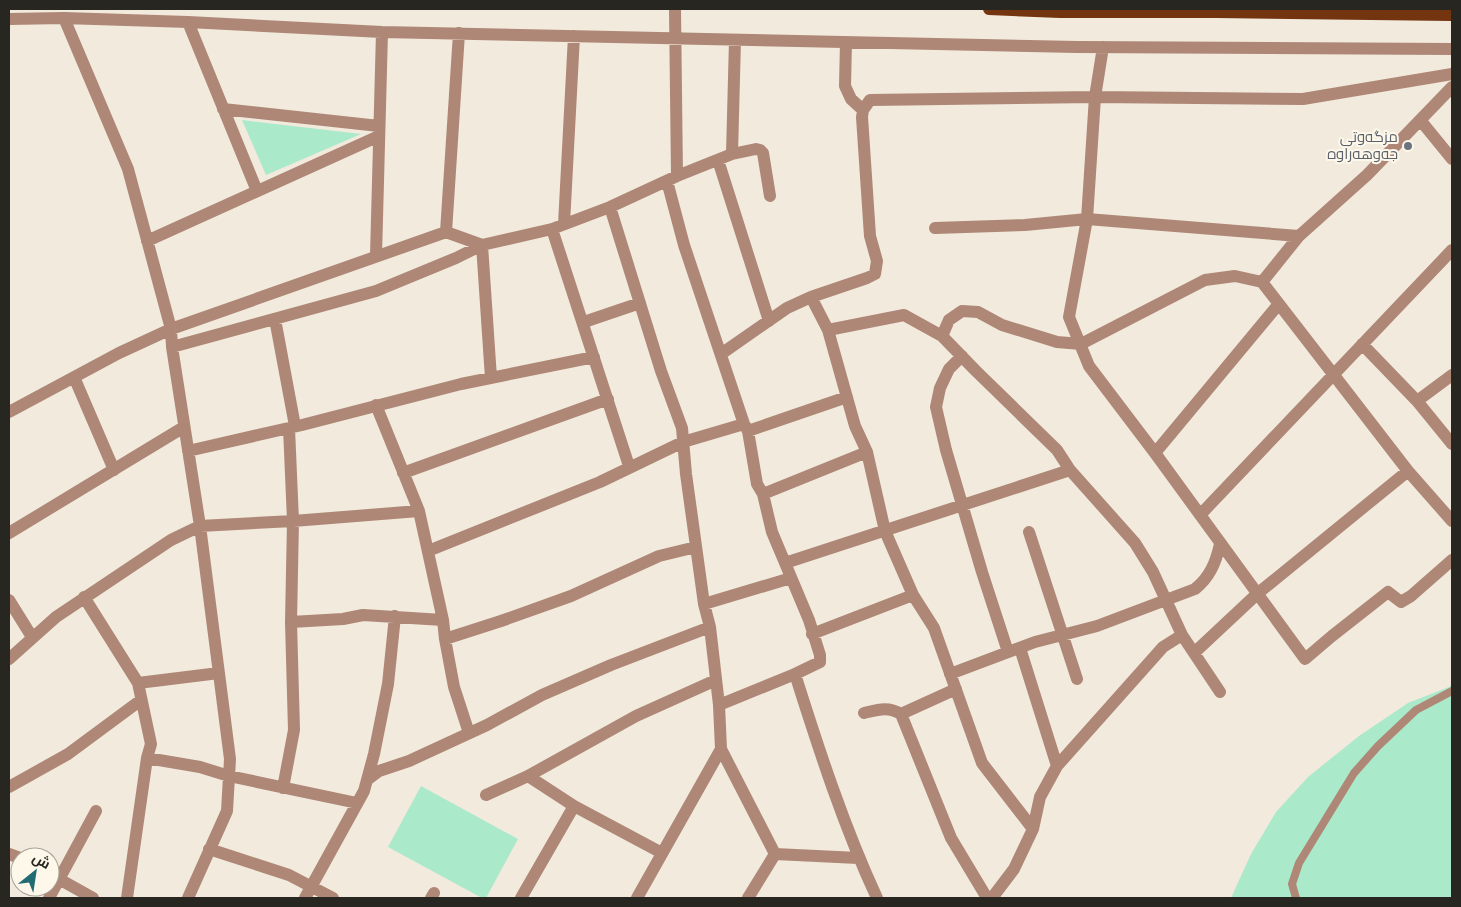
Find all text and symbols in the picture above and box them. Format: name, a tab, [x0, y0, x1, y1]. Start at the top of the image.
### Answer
place label: مزگه‌وتی جه‌وهه‌راوه	[1327, 128, 1398, 163]
marker: مزگه‌وتی جه‌وهه‌راوه	[1402, 140, 1414, 152]
north arrow	[10, 847, 60, 897]
text: ش	[29, 849, 53, 873]

